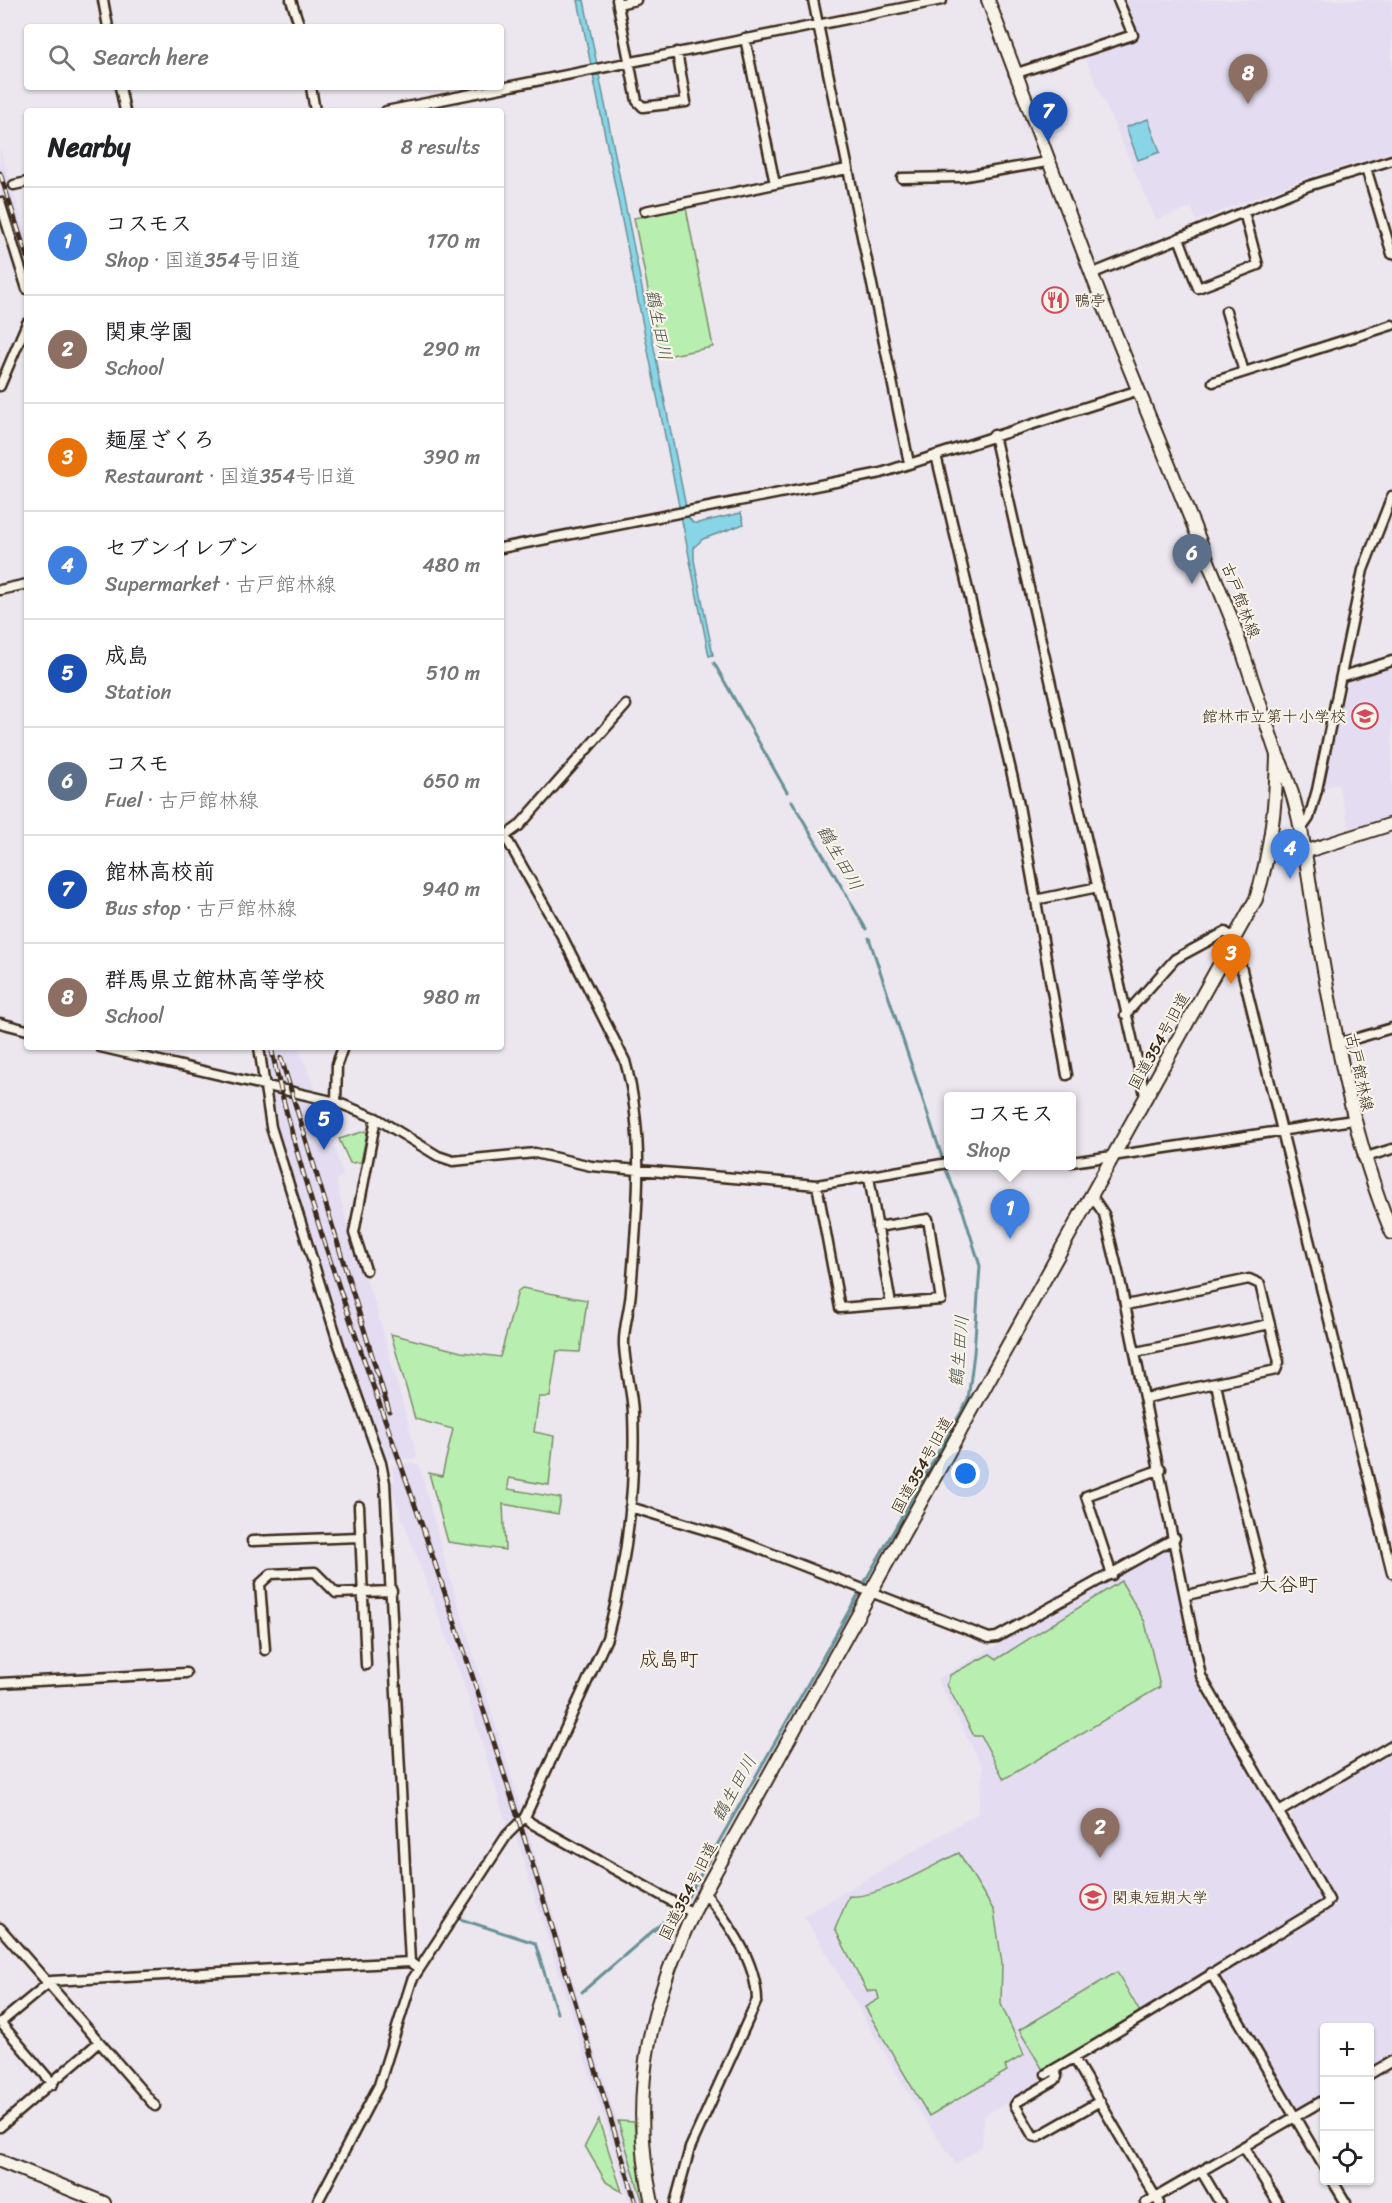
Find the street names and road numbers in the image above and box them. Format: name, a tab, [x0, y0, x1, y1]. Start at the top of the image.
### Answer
street label: 古戸館林線	[1213, 557, 1269, 643]
street label: 国道354号旧道	[1120, 986, 1198, 1096]
street label: 古戸館林線	[1337, 1030, 1383, 1114]
street label: 国道354号旧道	[883, 1410, 961, 1520]
street label: 国道354号旧道	[650, 1836, 726, 1946]

